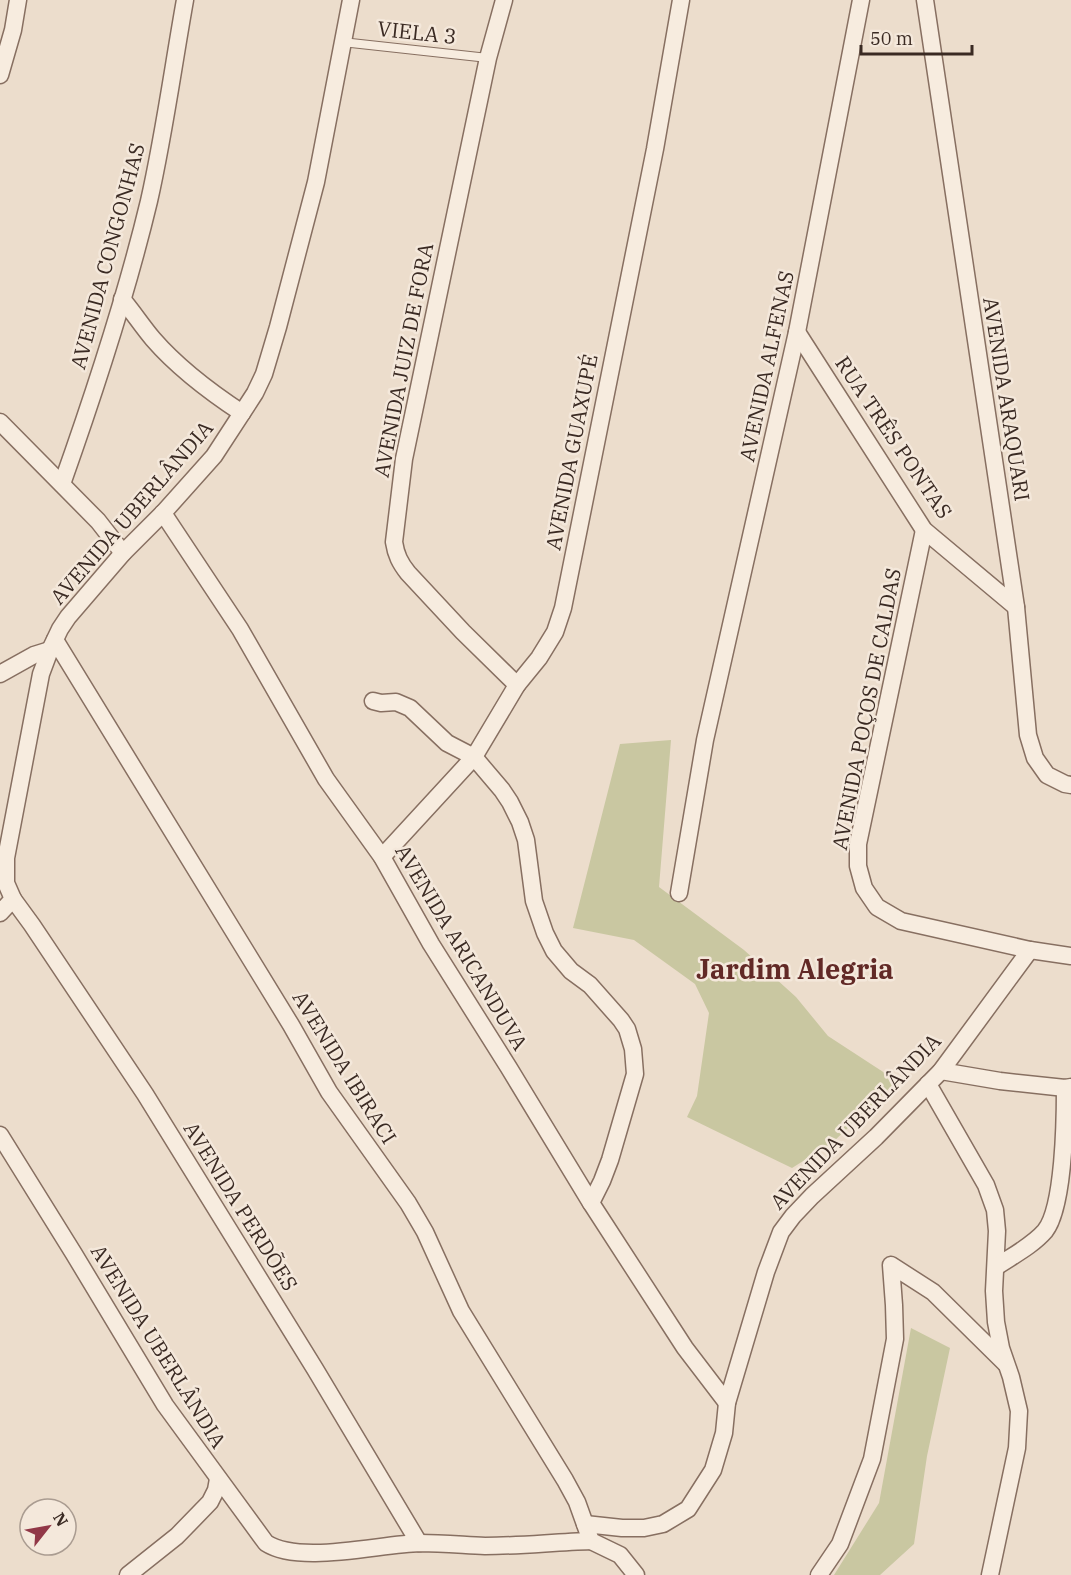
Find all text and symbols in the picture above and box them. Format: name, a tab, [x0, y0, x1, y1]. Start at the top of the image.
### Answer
street label: VIELA 3	[376, 14, 458, 50]
scale bar	[861, 18, 972, 56]
text: 50 m	[870, 27, 913, 50]
street label: AVENIDA CONGONHAS	[63, 140, 151, 372]
street label: AVENIDA JUIZ DE FORA	[367, 240, 440, 480]
street label: AVENIDA ALFENAS	[732, 268, 800, 464]
street label: AVENIDA ARAQUARI	[977, 295, 1037, 503]
street label: RUA TRÊS PONTAS	[829, 350, 959, 524]
street label: AVENIDA GUAXUPÉ	[538, 352, 604, 552]
street label: AVENIDA UBERLÂNDIA	[43, 414, 219, 610]
street label: AVENIDA POÇOS DE CALDAS	[825, 566, 907, 852]
street label: AVENIDA ARICANDUVA	[389, 839, 535, 1056]
district label: Jardim Alegria	[696, 951, 894, 986]
street label: AVENIDA IBIRACI	[287, 985, 403, 1149]
street label: AVENIDA UBERLÂNDIA	[763, 1026, 947, 1215]
street label: AVENIDA PERDÕES	[178, 1116, 304, 1296]
street label: AVENIDA UBERLÂNDIA	[85, 1239, 233, 1454]
north arrow	[18, 1497, 78, 1557]
text: N	[49, 1509, 73, 1530]

